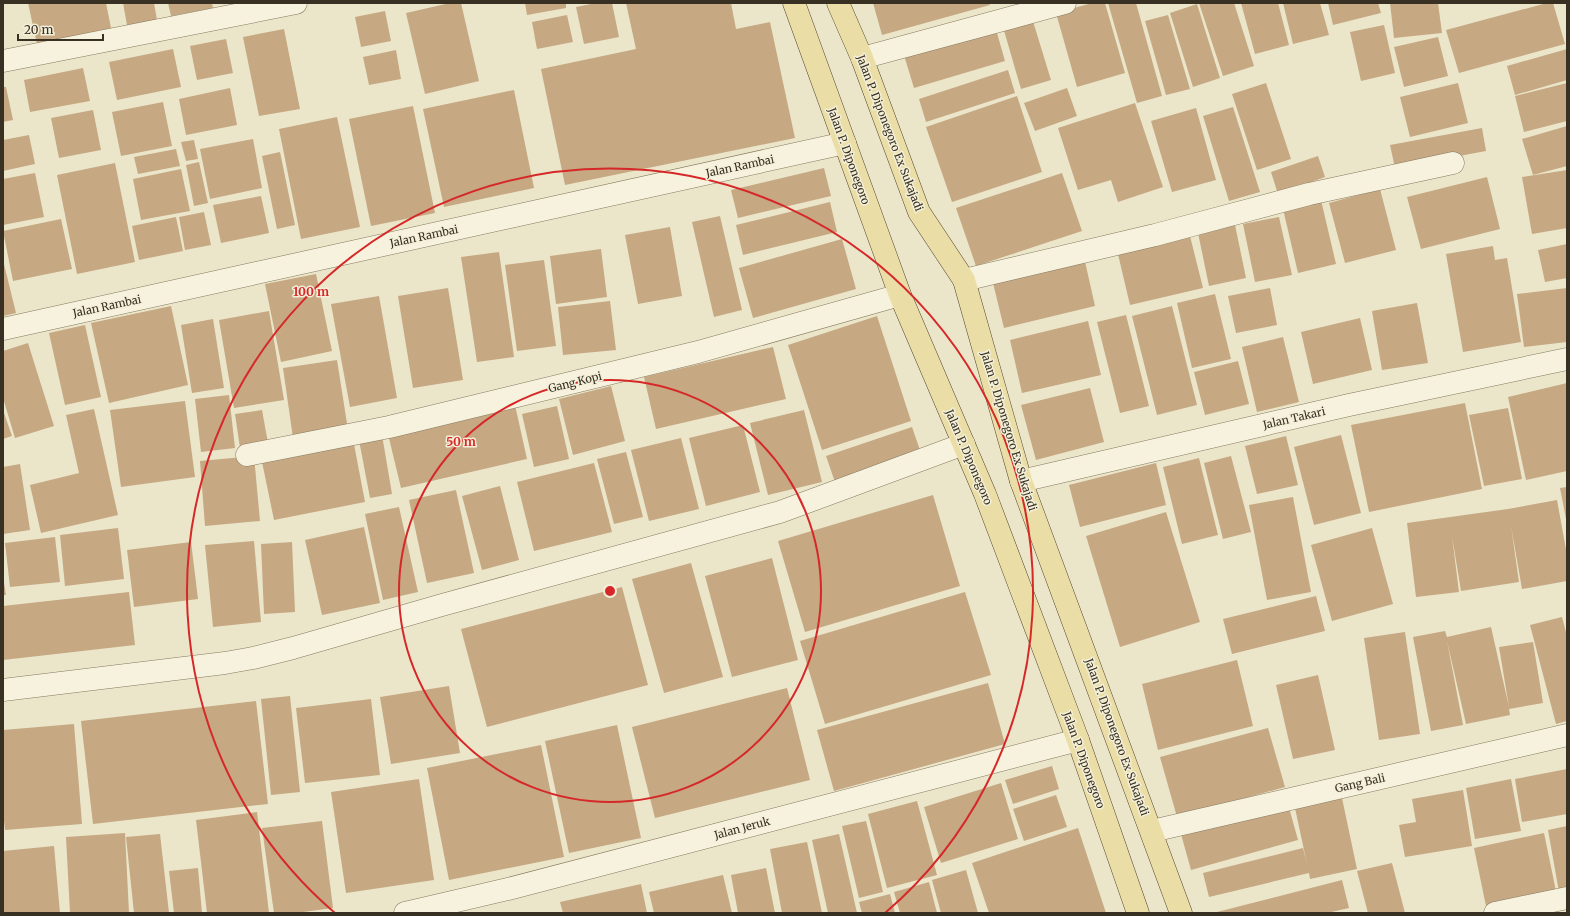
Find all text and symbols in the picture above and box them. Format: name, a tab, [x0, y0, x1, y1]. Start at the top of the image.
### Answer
scale bar	[18, 16, 103, 42]
text: 20 m	[24, 22, 53, 37]
street label: Jalan P. Diponegoro Ex Sukajadi	[853, 52, 926, 214]
street label: Jalan P. Diponegoro	[825, 105, 873, 207]
street label: Jalan Rambai	[704, 152, 776, 180]
street label: Jalan Rambai	[388, 222, 460, 250]
text: 100 m	[293, 284, 329, 299]
street label: Jalan Rambai	[71, 292, 143, 320]
street label: Jalan P. Diponegoro Ex Sukajadi	[978, 348, 1040, 513]
street label: Gang Kopi	[547, 368, 604, 395]
street label: Jalan Takari	[1260, 404, 1327, 432]
street label: Jalan P. Diponegoro	[942, 406, 996, 507]
text: 50 m	[446, 434, 476, 449]
centre of rings	[603, 584, 617, 598]
street label: Jalan P. Diponegoro Ex Sukajadi	[1082, 657, 1152, 817]
street label: Jalan P. Diponegoro	[1060, 710, 1108, 810]
street label: Gang Bali	[1334, 770, 1387, 796]
street label: Jalan Jeruk	[712, 814, 771, 842]

